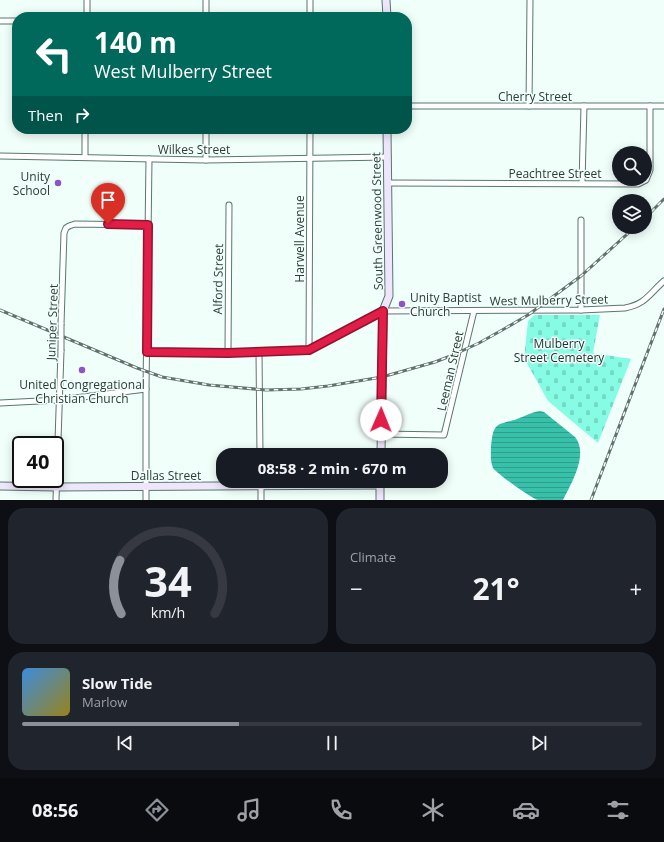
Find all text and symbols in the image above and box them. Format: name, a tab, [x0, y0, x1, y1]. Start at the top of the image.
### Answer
text: 140 m	[94, 23, 177, 61]
icon: left	[28, 28, 80, 80]
text: West Mulberry Street	[94, 59, 272, 83]
street label: Cherry Street	[498, 88, 572, 105]
icon: right	[71, 104, 93, 126]
text: Then	[28, 105, 63, 125]
street label: Wilkes Street	[158, 141, 230, 158]
map controls	[612, 146, 652, 234]
button: search	[612, 146, 652, 186]
street label: South Greenwood Street	[367, 152, 387, 290]
street label: Peachtree Street	[508, 165, 602, 182]
place label: Unity School	[13, 168, 51, 199]
marker: Unity School	[53, 178, 63, 188]
pin	[91, 183, 125, 224]
icon: arrive	[97, 189, 119, 211]
button: layers	[612, 194, 652, 234]
street label: Harwell Avenue	[291, 195, 308, 283]
street label: Alford Street	[209, 243, 227, 315]
street label: Juniper Street	[42, 283, 62, 362]
place label: Unity Baptist Church	[410, 289, 482, 320]
street label: West Mulberry Street	[490, 290, 608, 310]
marker: Unity Baptist Church	[397, 299, 407, 309]
street label: Leeman Street	[433, 329, 467, 413]
park label: Mulberry Street Cemetery	[514, 335, 605, 366]
marker: United Congregational Christian Church	[77, 365, 87, 375]
place label: United Congregational Christian Church	[19, 376, 145, 407]
position arrow	[360, 399, 402, 441]
speed limit sign: 40	[12, 436, 64, 488]
text: 08:58 · 2 min · 670 m	[258, 458, 406, 478]
street label: Dallas Street	[131, 467, 201, 484]
text: Climate	[350, 548, 396, 566]
text: 34	[144, 553, 192, 609]
text: 21°	[472, 568, 520, 609]
text: −	[350, 573, 363, 603]
text: +	[629, 573, 642, 603]
text: km/h	[151, 603, 185, 622]
text: Slow Tide	[82, 673, 152, 693]
text: Marlow	[82, 693, 127, 711]
icon: previous	[114, 732, 136, 754]
icon: pause	[321, 732, 343, 754]
icon: next	[528, 732, 550, 754]
icon: directions	[143, 796, 171, 824]
icon: music	[235, 796, 263, 824]
icon: phone	[327, 796, 355, 824]
icon: climate	[419, 796, 447, 824]
icon: car	[512, 796, 540, 824]
icon: filters	[604, 796, 632, 824]
text: 08:56	[32, 798, 78, 822]

